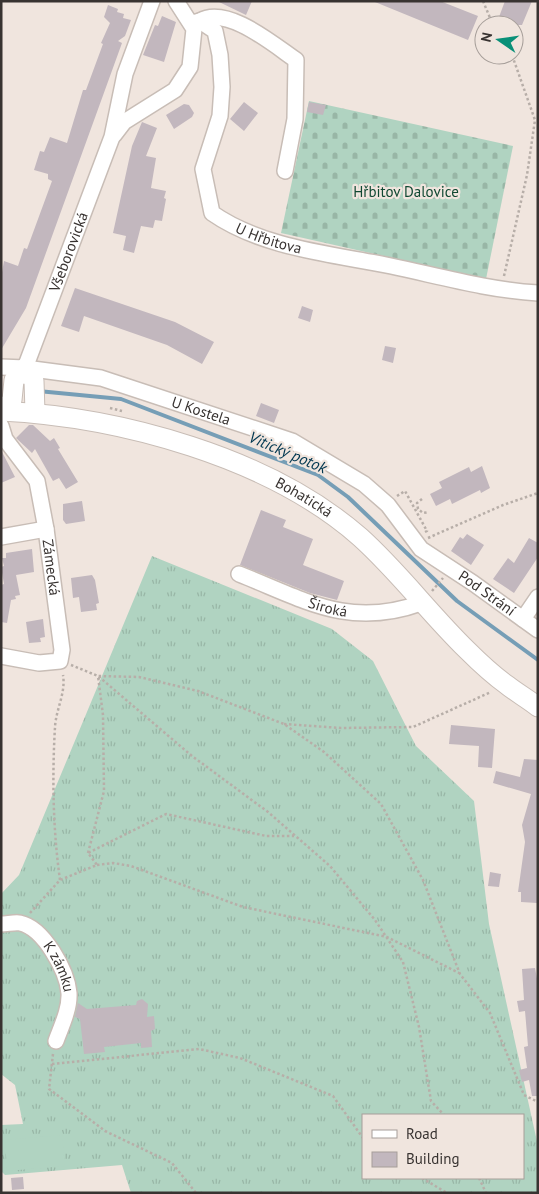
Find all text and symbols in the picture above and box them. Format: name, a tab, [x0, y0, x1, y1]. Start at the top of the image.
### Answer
north arrow	[474, 15, 524, 65]
text: N	[477, 31, 496, 44]
park label: Hřbitov Dalovice	[353, 182, 459, 201]
street label: Všeborovická	[44, 209, 92, 295]
street label: U Hřbitova	[233, 218, 304, 258]
street label: U Kostela	[169, 392, 233, 429]
water label: Vitický potok	[246, 427, 331, 478]
street label: Bohatická	[273, 473, 336, 521]
street label: Zámecká	[38, 538, 65, 597]
street label: Pod Strání	[455, 566, 520, 620]
street label: Široká	[306, 593, 349, 621]
street label: K zámku	[39, 937, 79, 994]
legend	[362, 1114, 524, 1179]
text: Road	[406, 1124, 438, 1143]
text: Building	[406, 1149, 460, 1168]

